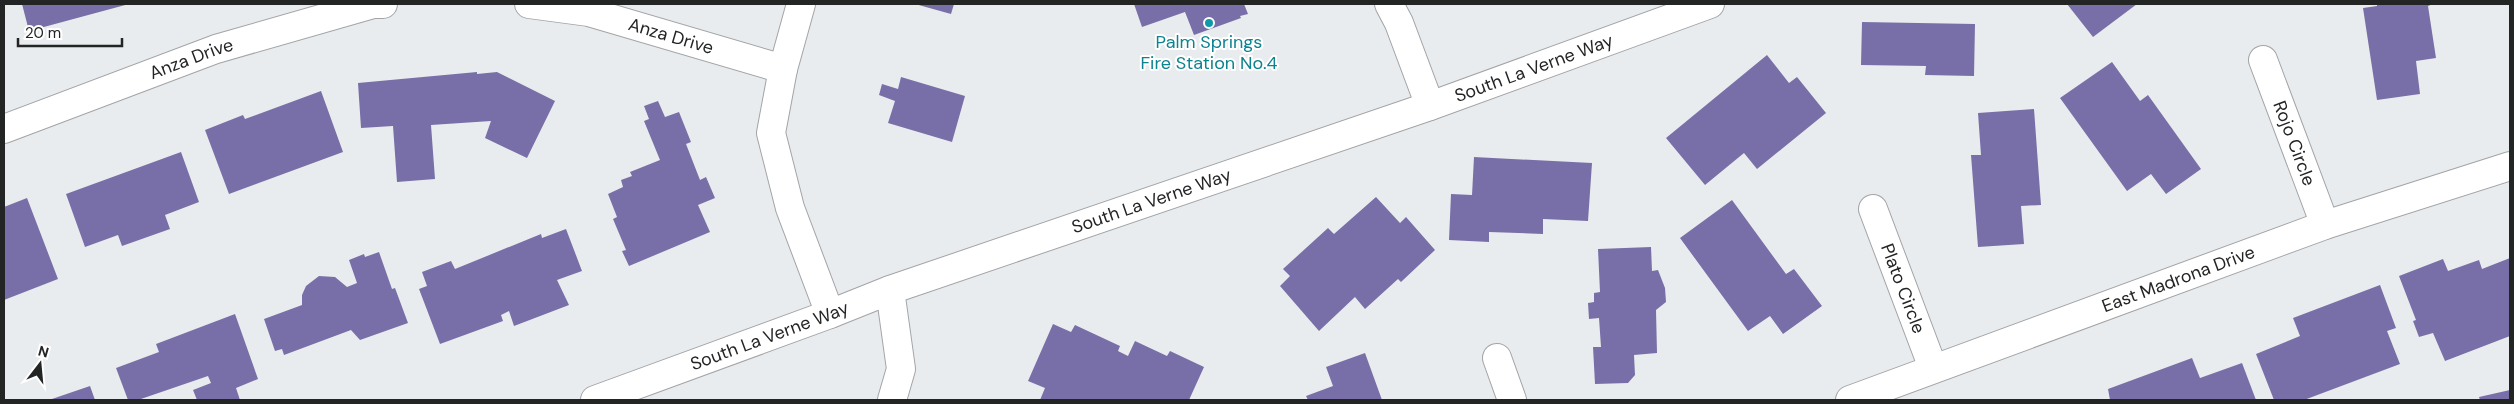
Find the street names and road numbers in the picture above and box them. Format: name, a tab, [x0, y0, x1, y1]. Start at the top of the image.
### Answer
street label: Anza Drive	[625, 12, 717, 60]
street label: South La Verne Way	[1451, 28, 1617, 108]
street label: Anza Drive	[146, 33, 236, 85]
street label: Rojo Circle	[2267, 98, 2321, 189]
street label: South La Verne Way	[1068, 163, 1234, 239]
street label: Plato Circle	[1875, 240, 1931, 337]
street label: East Madrona Drive	[2099, 240, 2258, 318]
street label: South La Verne Way	[687, 296, 852, 376]

